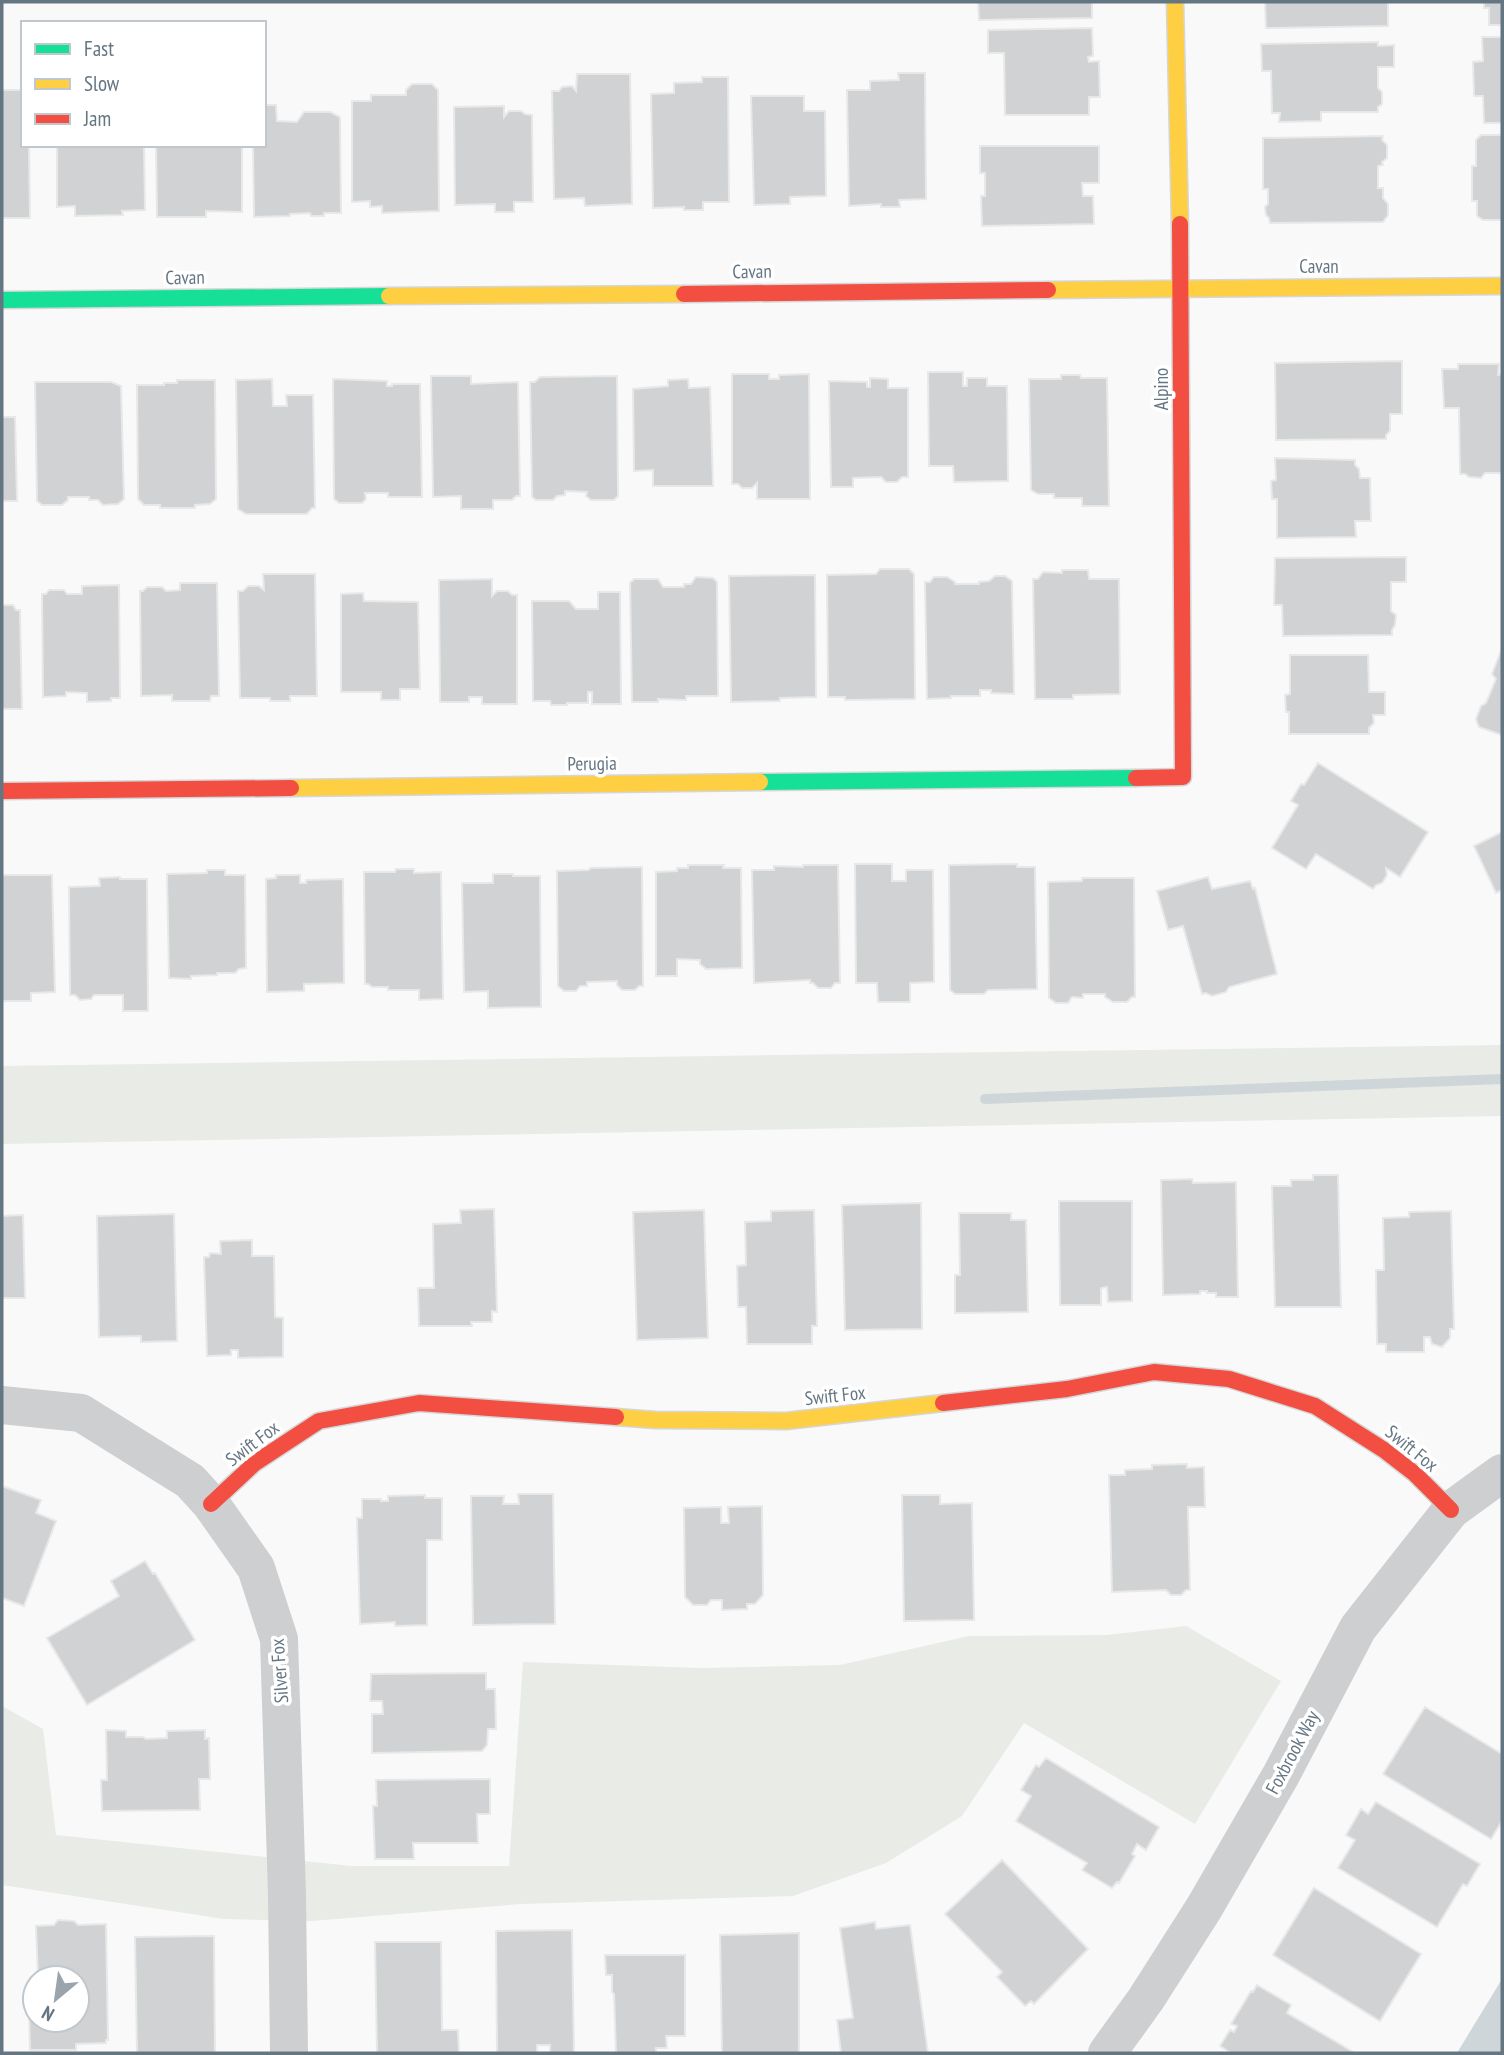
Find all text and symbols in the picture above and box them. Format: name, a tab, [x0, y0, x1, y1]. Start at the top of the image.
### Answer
legend	[21, 21, 266, 147]
text: Fast	[84, 35, 114, 62]
text: Slow	[84, 70, 120, 97]
text: Jam	[83, 105, 111, 132]
street label: Cavan	[1299, 254, 1339, 278]
street label: Cavan	[732, 259, 772, 283]
street label: Cavan	[165, 265, 205, 289]
street label: Alpino	[1149, 368, 1173, 410]
street label: Perugia	[567, 751, 617, 775]
street label: Swift Fox	[803, 1380, 867, 1410]
street label: Swift Fox	[220, 1415, 284, 1471]
street label: Swift Fox	[1381, 1420, 1443, 1477]
street label: Silver Fox	[265, 1638, 293, 1704]
street label: Foxbrook Way	[1260, 1705, 1324, 1798]
north arrow	[21, 1964, 91, 2034]
text: N	[37, 2001, 58, 2027]

